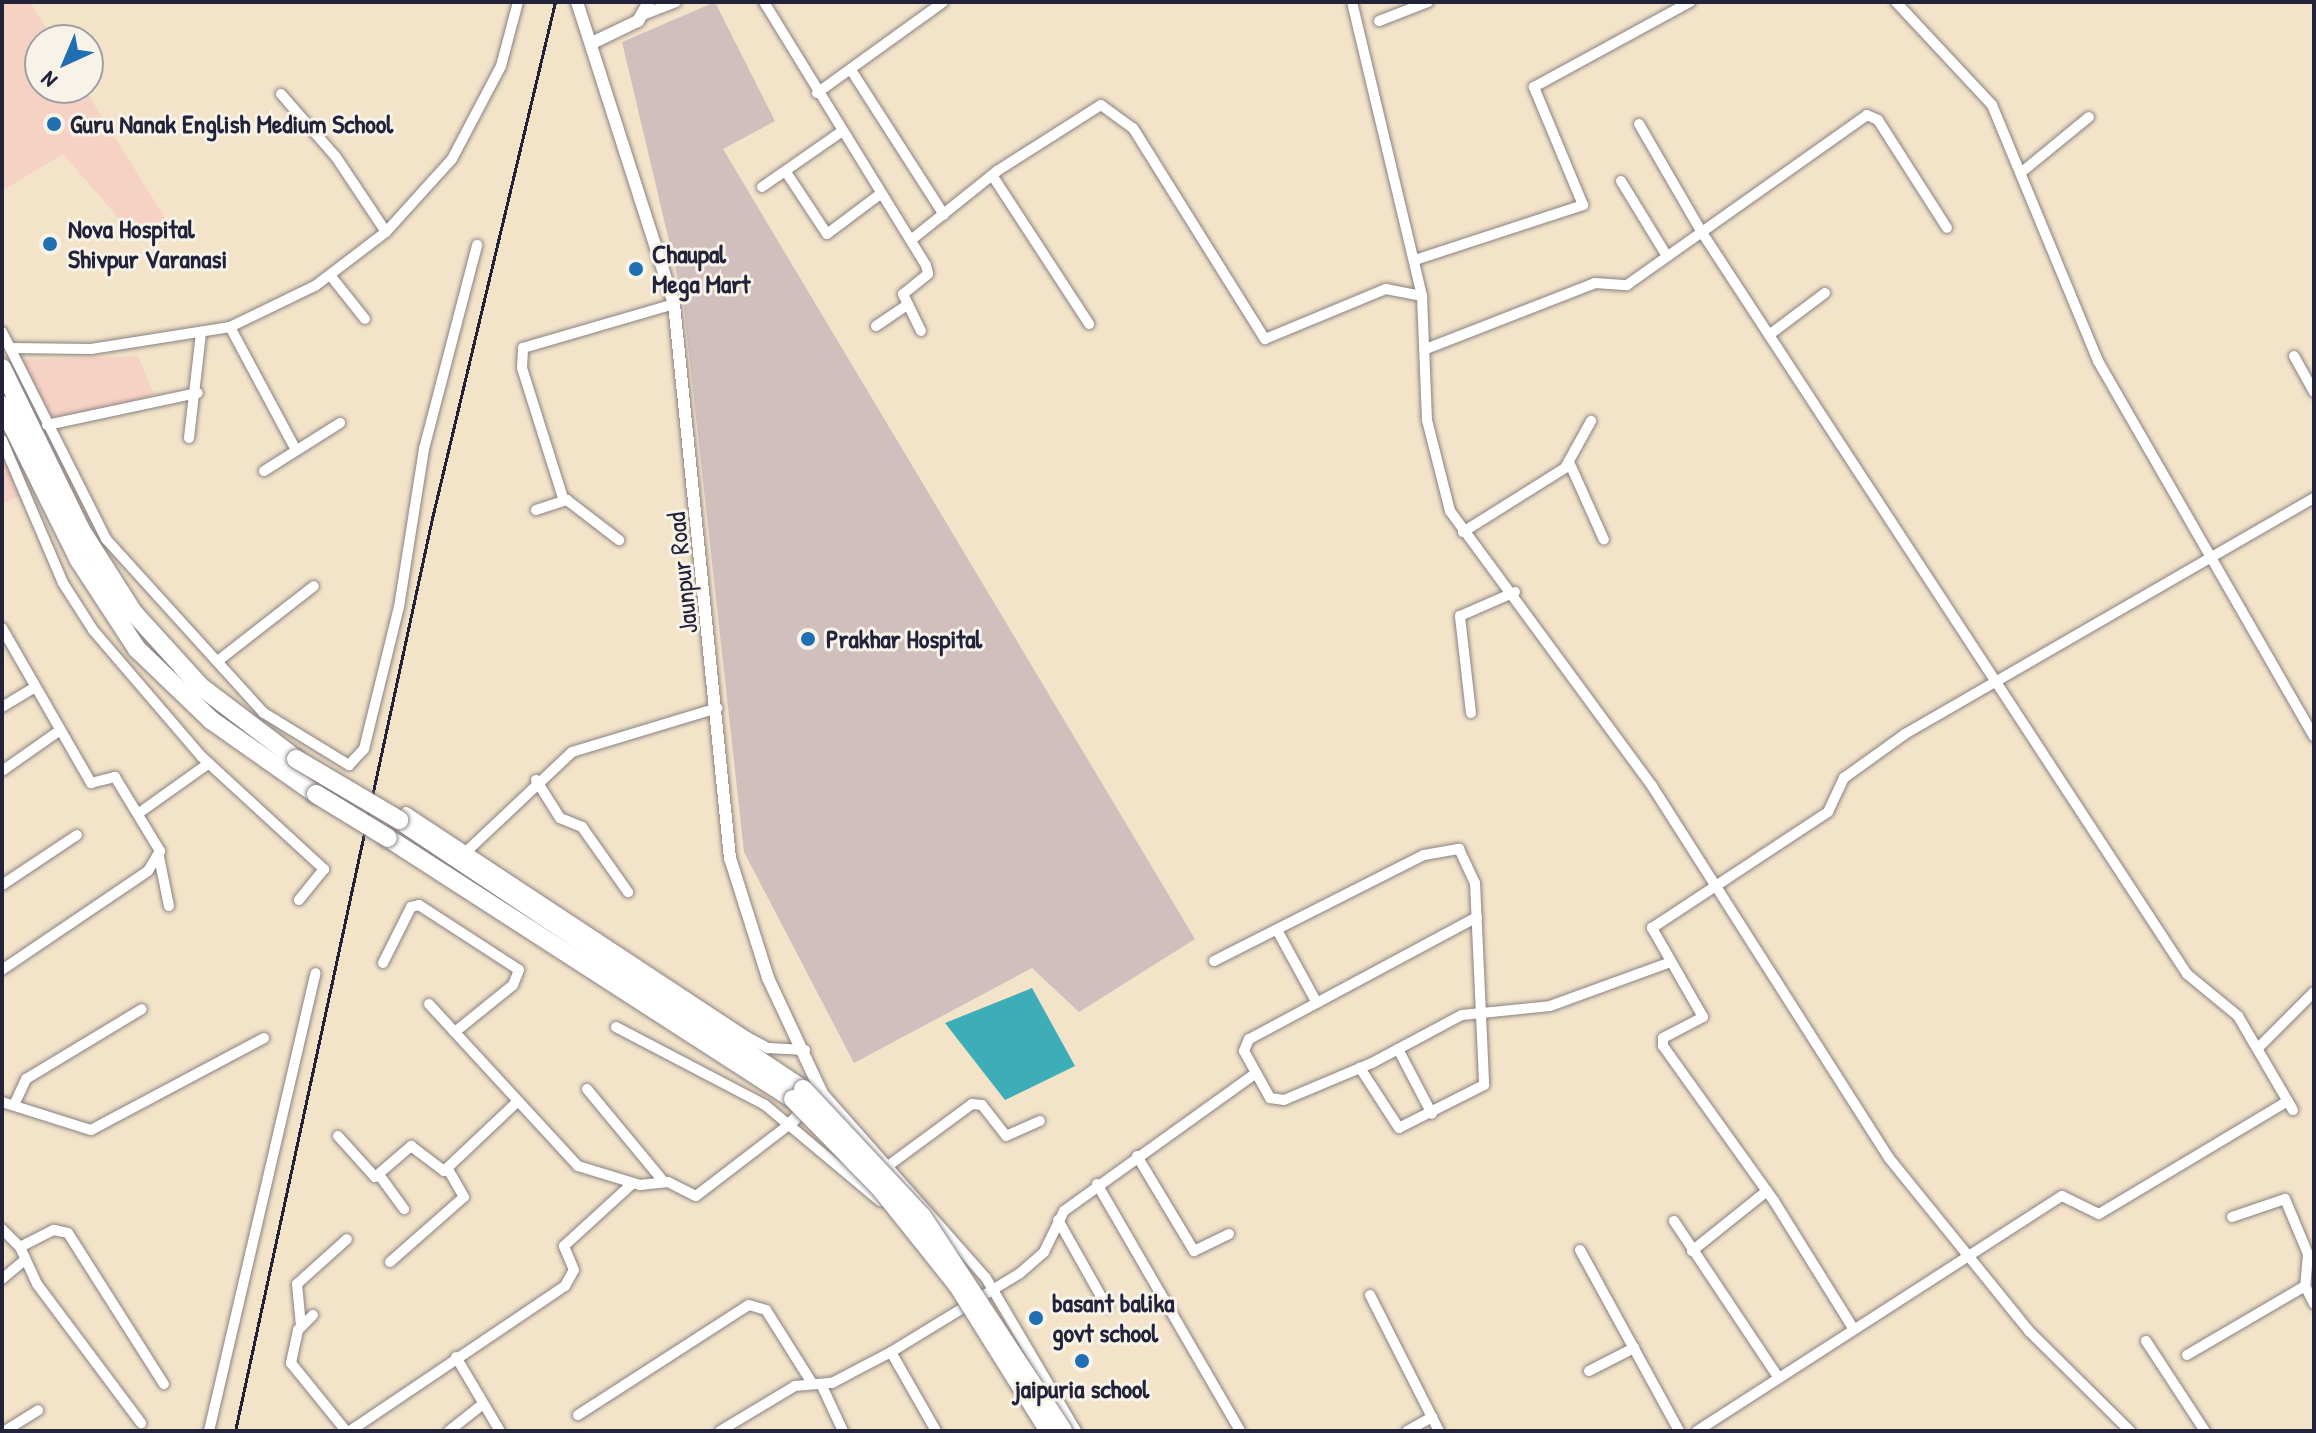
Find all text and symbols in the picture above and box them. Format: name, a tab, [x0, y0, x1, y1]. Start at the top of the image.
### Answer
north arrow	[24, 24, 104, 104]
text: N	[34, 65, 63, 95]
place label: Guru Nanak English Medium School	[70, 108, 393, 140]
marker: Guru Nanak English Medium School	[45, 115, 63, 133]
place label: Nova Hospital Shivpur Varanasi	[68, 213, 227, 274]
marker: Nova Hospital Shivpur Varanasi	[39, 233, 61, 255]
place label: Chaupal Mega Mart	[652, 238, 750, 300]
marker: Chaupal Mega Mart	[627, 260, 645, 278]
street label: Jaunpur Road	[660, 511, 704, 635]
place label: Prakhar Hospital	[826, 623, 982, 655]
marker: Prakhar Hospital	[797, 628, 819, 650]
place label: basant balika govt school	[1052, 1287, 1174, 1348]
marker: basant balika govt school	[1027, 1309, 1045, 1327]
marker: jaipuria school	[1073, 1352, 1091, 1370]
place label: jaipuria school	[1015, 1373, 1149, 1405]

